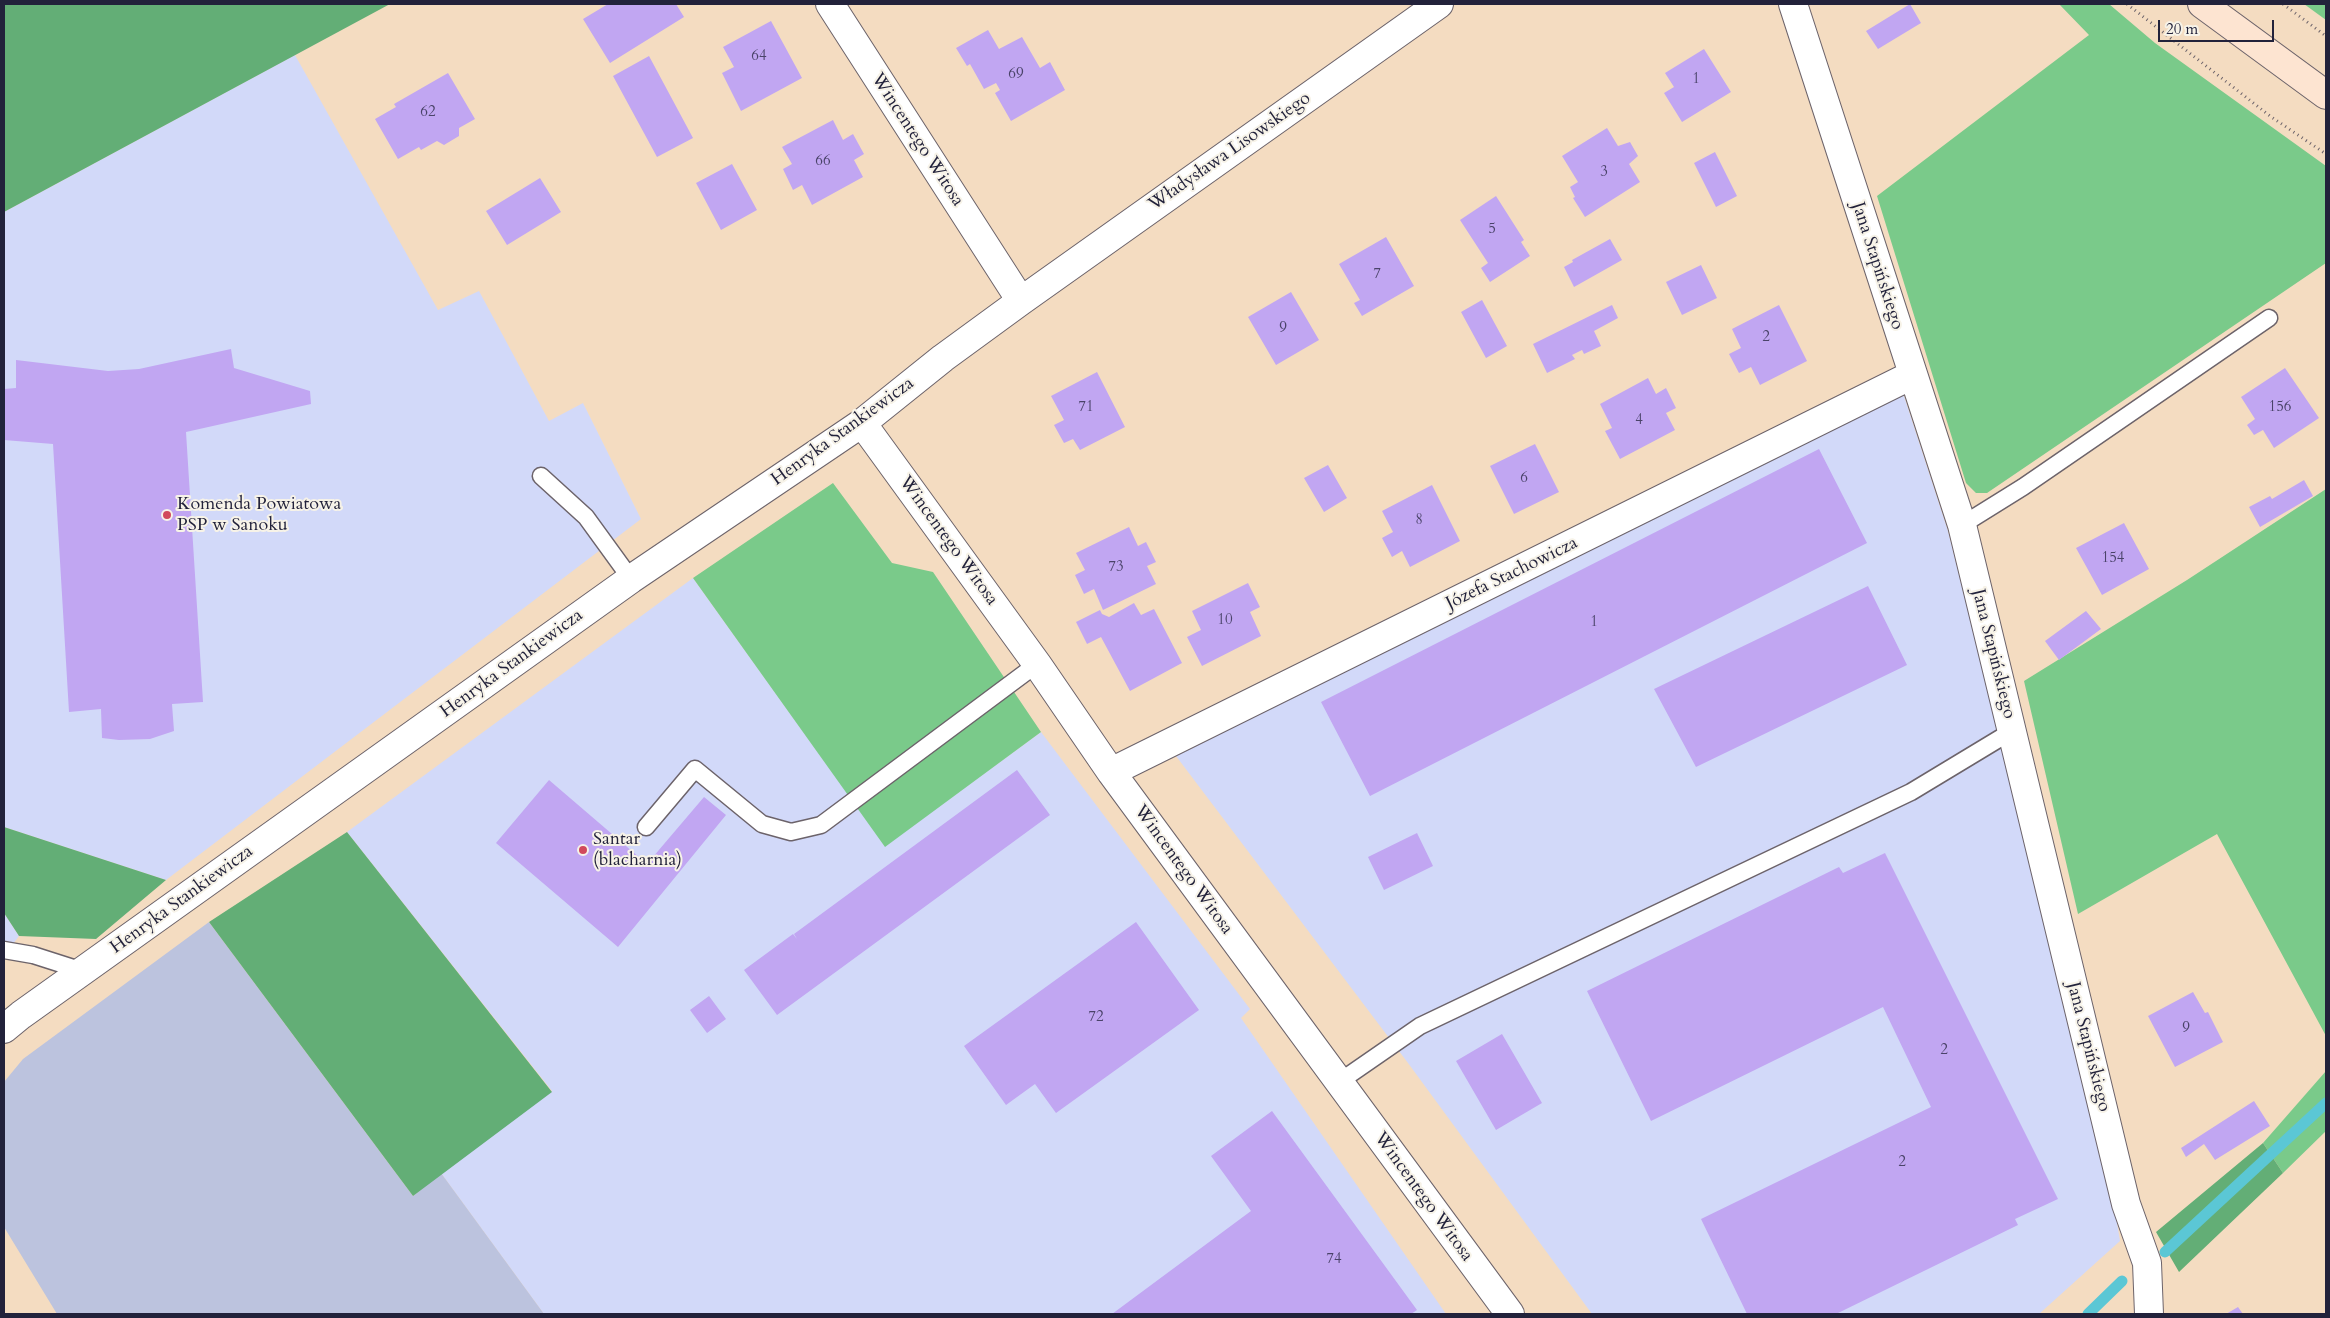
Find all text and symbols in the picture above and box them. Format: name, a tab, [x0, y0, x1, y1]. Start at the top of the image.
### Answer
scale bar	[2160, 10, 2276, 42]
text: 20 m	[2166, 19, 2198, 39]
house number: 64	[751, 48, 767, 66]
house number: 69	[1008, 66, 1024, 84]
street label: Wincentego Witosa	[866, 69, 968, 211]
house number: 1	[1692, 71, 1700, 89]
street label: Władysława Lisowskiego	[1145, 88, 1315, 216]
house number: 62	[420, 104, 436, 122]
house number: 66	[815, 153, 831, 171]
house number: 3	[1600, 164, 1608, 182]
street label: Jana Stapińskiego	[1846, 200, 1908, 332]
house number: 5	[1488, 221, 1496, 239]
house number: 7	[1373, 266, 1381, 284]
house number: 9	[1279, 320, 1287, 338]
house number: 2	[1762, 329, 1770, 347]
street label: Henryka Stankiewicza	[768, 373, 918, 491]
house number: 71	[1078, 399, 1094, 417]
house number: 156	[2268, 399, 2292, 417]
house number: 4	[1635, 412, 1643, 430]
house number: 6	[1520, 470, 1528, 488]
street label: Wincentego Witosa	[894, 472, 1002, 610]
place label: Komenda Powiatowa PSP w Sanoku	[177, 494, 341, 536]
marker: Komenda Powiatowa PSP w Sanoku	[161, 509, 173, 521]
house number: 8	[1415, 512, 1423, 530]
street label: Józefa Stachowicza	[1443, 533, 1581, 615]
house number: 154	[2101, 550, 2125, 568]
house number: 73	[1108, 559, 1124, 577]
street label: Jana Stapińskiego	[1966, 587, 2020, 721]
street label: Henryka Stankiewicza	[437, 605, 587, 723]
house number: 10	[1217, 612, 1233, 630]
house number: 1	[1590, 614, 1598, 632]
street label: Wincentego Witosa	[1129, 801, 1237, 939]
place label: Santar (blacharnia)	[593, 829, 682, 872]
street label: Henryka Stankiewicza	[107, 841, 257, 959]
marker: Santar (blacharnia)	[577, 844, 589, 856]
street label: Jana Stapińskiego	[2061, 980, 2115, 1114]
house number: 72	[1088, 1009, 1104, 1027]
house number: 9	[2182, 1020, 2190, 1038]
house number: 2	[1940, 1042, 1948, 1060]
street label: Wincentego Witosa	[1369, 1128, 1477, 1266]
house number: 2	[1898, 1154, 1906, 1172]
house number: 74	[1326, 1251, 1342, 1269]

